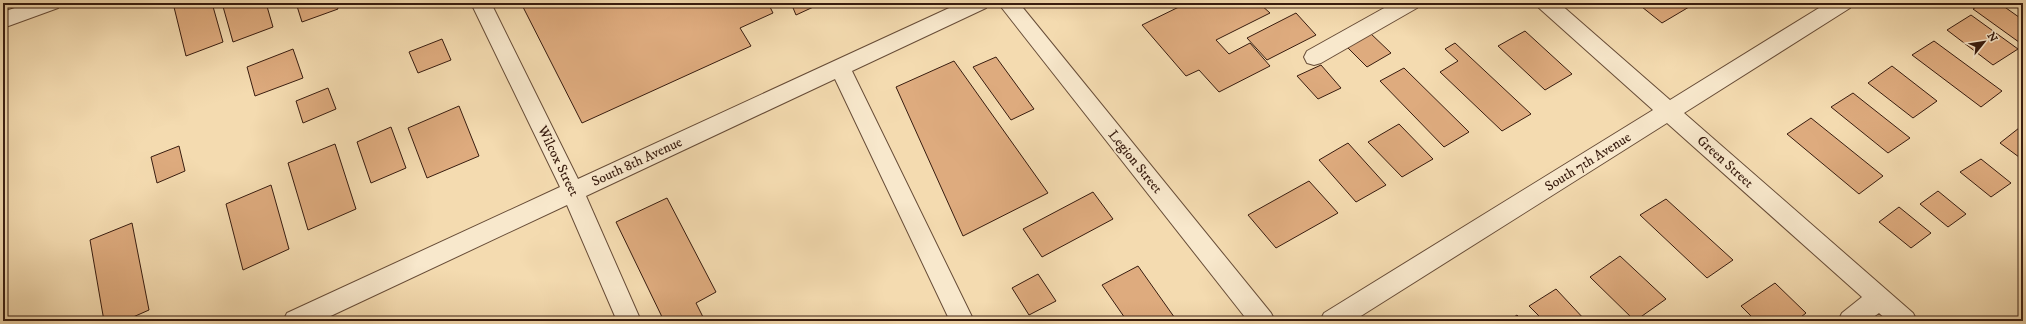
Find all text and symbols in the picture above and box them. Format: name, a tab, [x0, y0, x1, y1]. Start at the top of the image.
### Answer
north arrow	[1964, 22, 2004, 62]
text: N	[1983, 30, 2000, 45]
street label: Wilcox Street	[533, 122, 583, 200]
street label: Legion Street	[1104, 127, 1166, 198]
street label: South 7th Avenue	[1542, 128, 1635, 196]
street label: Green Street	[1693, 132, 1757, 192]
street label: South 8th Avenue	[589, 133, 685, 191]

